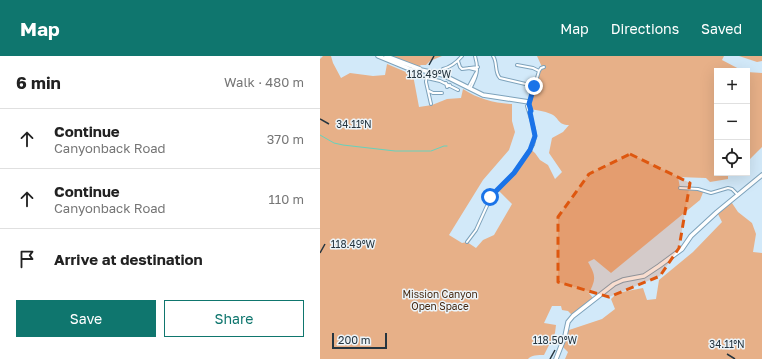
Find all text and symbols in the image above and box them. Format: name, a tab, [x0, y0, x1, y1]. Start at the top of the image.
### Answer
text: Map	[20, 17, 60, 40]
text: Map	[560, 20, 589, 37]
text: Directions	[611, 20, 679, 37]
text: Saved	[701, 20, 742, 37]
text: 118.49°W	[407, 68, 452, 80]
map controls	[714, 68, 750, 176]
button: +	[714, 68, 750, 104]
text: 6 min	[16, 72, 61, 93]
text: Walk · 480 m	[224, 74, 304, 90]
route end	[525, 77, 543, 95]
button: −	[714, 104, 750, 140]
text: 34.11°N	[336, 118, 372, 130]
text: Continue	[54, 122, 120, 140]
icon: ahead	[16, 128, 38, 150]
text: 370 m	[267, 131, 304, 147]
text: Canyonback Road	[54, 140, 166, 156]
button: locate	[714, 140, 750, 176]
text: Continue	[54, 182, 120, 200]
icon: ahead	[16, 188, 38, 210]
route start	[481, 188, 499, 206]
text: 110 m	[269, 191, 304, 207]
text: Canyonback Road	[54, 200, 166, 216]
text: 118.49°W	[331, 238, 376, 250]
icon: arrive	[16, 248, 38, 270]
text: Arrive at destination	[54, 250, 203, 268]
park label: Mission Canyon Open Space	[402, 288, 478, 312]
button: Save	[16, 300, 156, 337]
button: Share	[164, 300, 304, 337]
scale bar	[332, 331, 387, 350]
text: 200 m	[338, 333, 371, 346]
text: 118.50°W	[533, 334, 578, 346]
text: 34.11°N	[709, 338, 745, 350]

